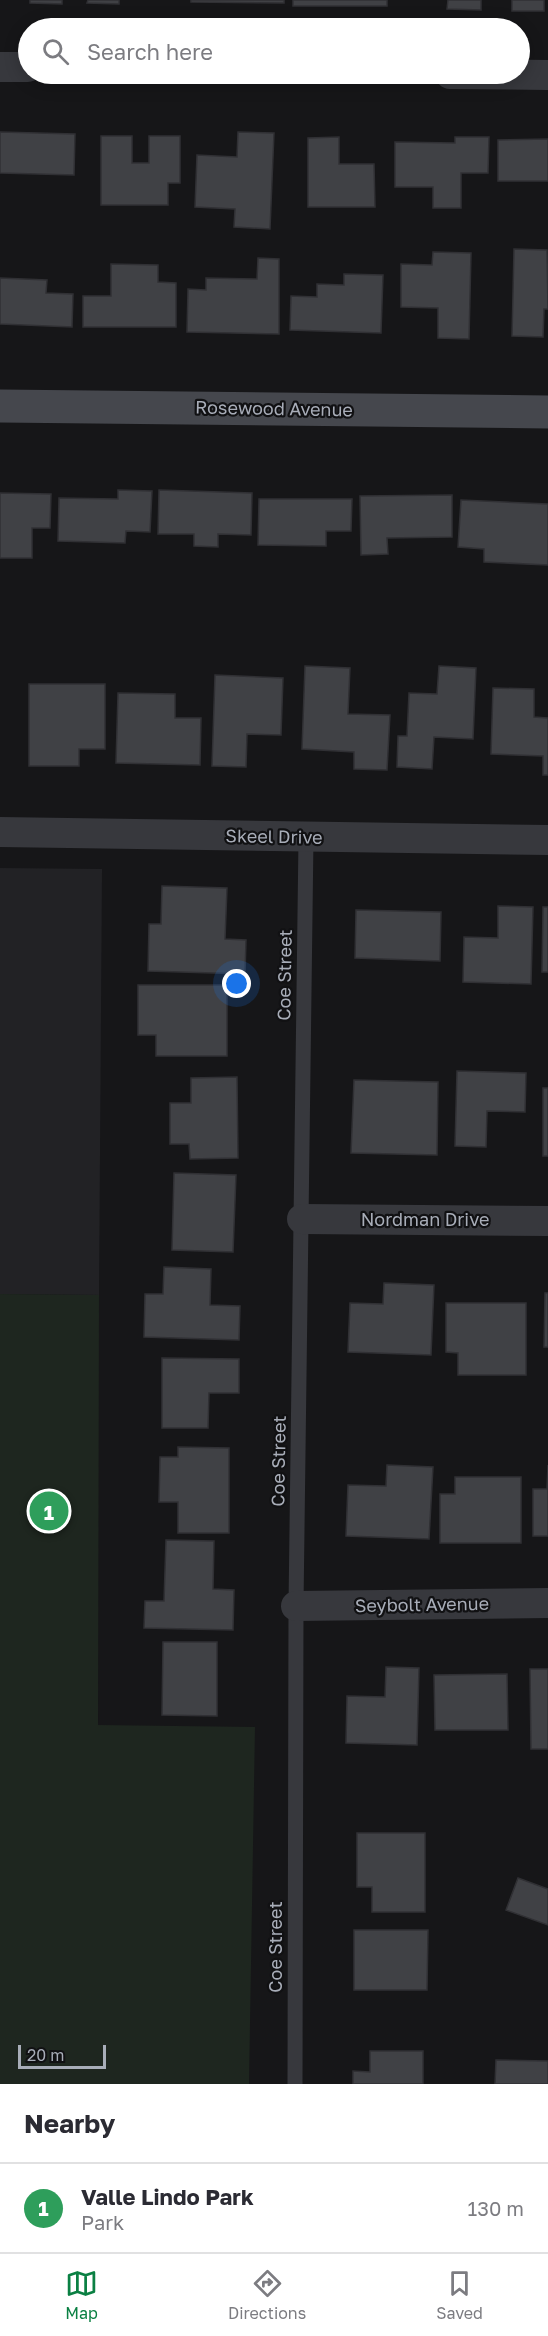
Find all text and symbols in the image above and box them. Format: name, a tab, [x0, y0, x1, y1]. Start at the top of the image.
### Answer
search box	[18, 18, 530, 84]
icon: search	[39, 35, 72, 68]
text: Search here	[87, 38, 213, 65]
street label: Rosewood Avenue	[195, 396, 353, 420]
street label: Skeel Drive	[225, 824, 323, 848]
street label: Coe Street	[272, 929, 296, 1021]
your location	[222, 969, 251, 998]
street label: Nordman Drive	[361, 1208, 489, 1230]
street label: Coe Street	[266, 1415, 290, 1507]
pin: 1	[29, 1488, 68, 1534]
street label: Seybolt Avenue	[355, 1592, 489, 1616]
street label: Coe Street	[264, 1901, 286, 1993]
scale bar	[18, 2042, 106, 2070]
text: 20 m	[27, 2045, 64, 2065]
text: Nearby	[24, 2108, 115, 2139]
text: Valle Lindo Park	[81, 2183, 254, 2210]
text: 1	[38, 2196, 49, 2220]
text: 130 m	[468, 2196, 524, 2220]
text: Park	[81, 2210, 124, 2234]
tab: Map	[65, 2267, 98, 2323]
tab: Directions	[228, 2267, 306, 2323]
tab: Saved	[436, 2267, 483, 2323]

